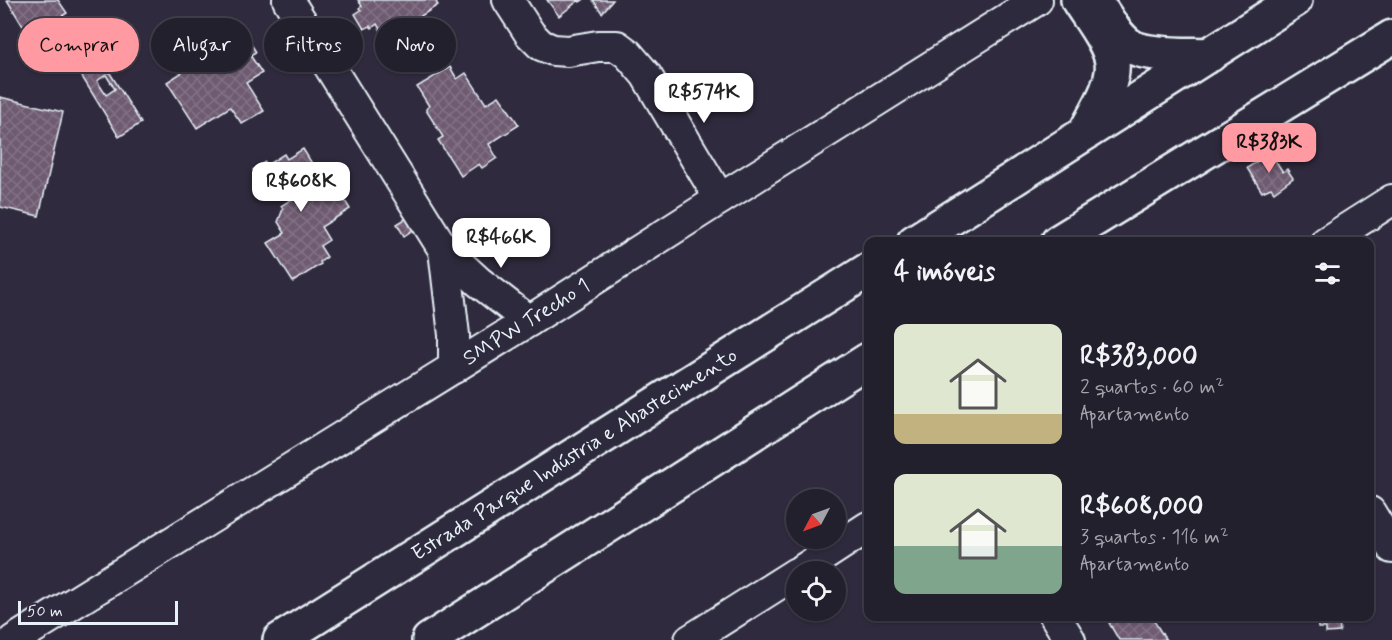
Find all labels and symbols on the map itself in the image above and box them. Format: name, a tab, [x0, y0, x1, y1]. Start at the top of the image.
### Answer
pin: R$574K	[655, 73, 753, 124]
pin: R$383K	[1220, 123, 1318, 174]
pin: R$608K	[252, 162, 350, 213]
pin: R$466K	[452, 218, 550, 269]
street label: SMPW Trecho 1	[458, 272, 595, 372]
street label: Estrada Parque Indústria e Abastecimento	[406, 342, 743, 568]
north arrow	[786, 489, 846, 549]
scale bar	[18, 598, 178, 626]

